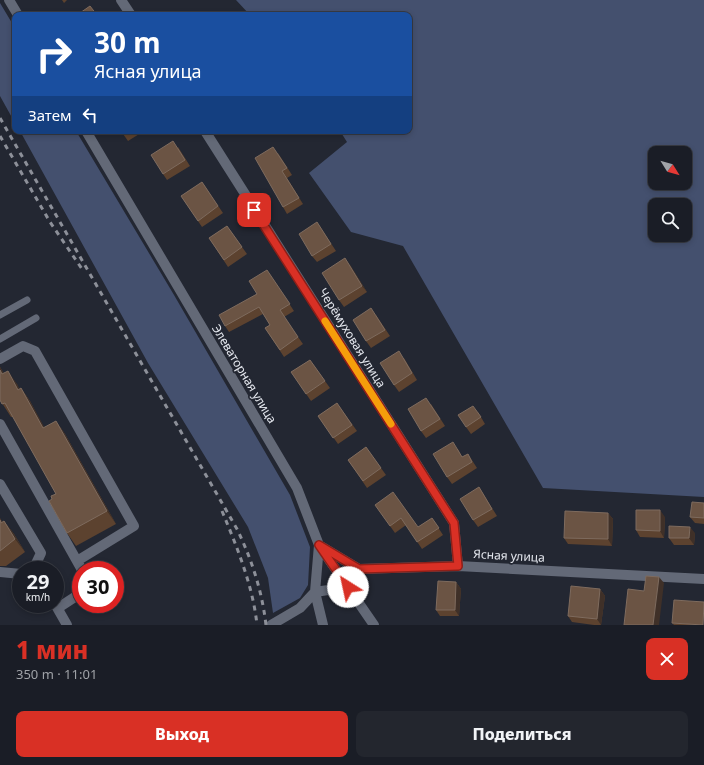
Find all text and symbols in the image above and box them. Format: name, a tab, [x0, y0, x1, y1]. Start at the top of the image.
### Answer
text: 30 m	[94, 23, 161, 61]
icon: right	[28, 28, 80, 80]
text: Ясная улица	[94, 59, 202, 83]
icon: left	[79, 104, 101, 126]
text: Затем	[28, 105, 71, 125]
north arrow	[648, 146, 692, 190]
map controls	[648, 146, 692, 242]
pin	[237, 193, 271, 227]
button: search	[648, 198, 692, 242]
icon: arrive	[243, 199, 265, 221]
street label: Черёмуховая улица	[315, 285, 390, 391]
street label: Элеваторная улица	[208, 321, 281, 426]
street label: Ясная улица	[473, 545, 545, 566]
speed limit sign: 30	[72, 561, 124, 613]
position arrow	[327, 566, 369, 608]
text: 29	[27, 568, 49, 595]
text: km/h	[26, 590, 50, 604]
text: 1 мин	[16, 633, 88, 666]
button: close	[646, 638, 688, 680]
text: 350 m · 11:01	[16, 665, 97, 683]
button: Выход	[16, 711, 348, 757]
button: Поделиться	[356, 711, 688, 757]

